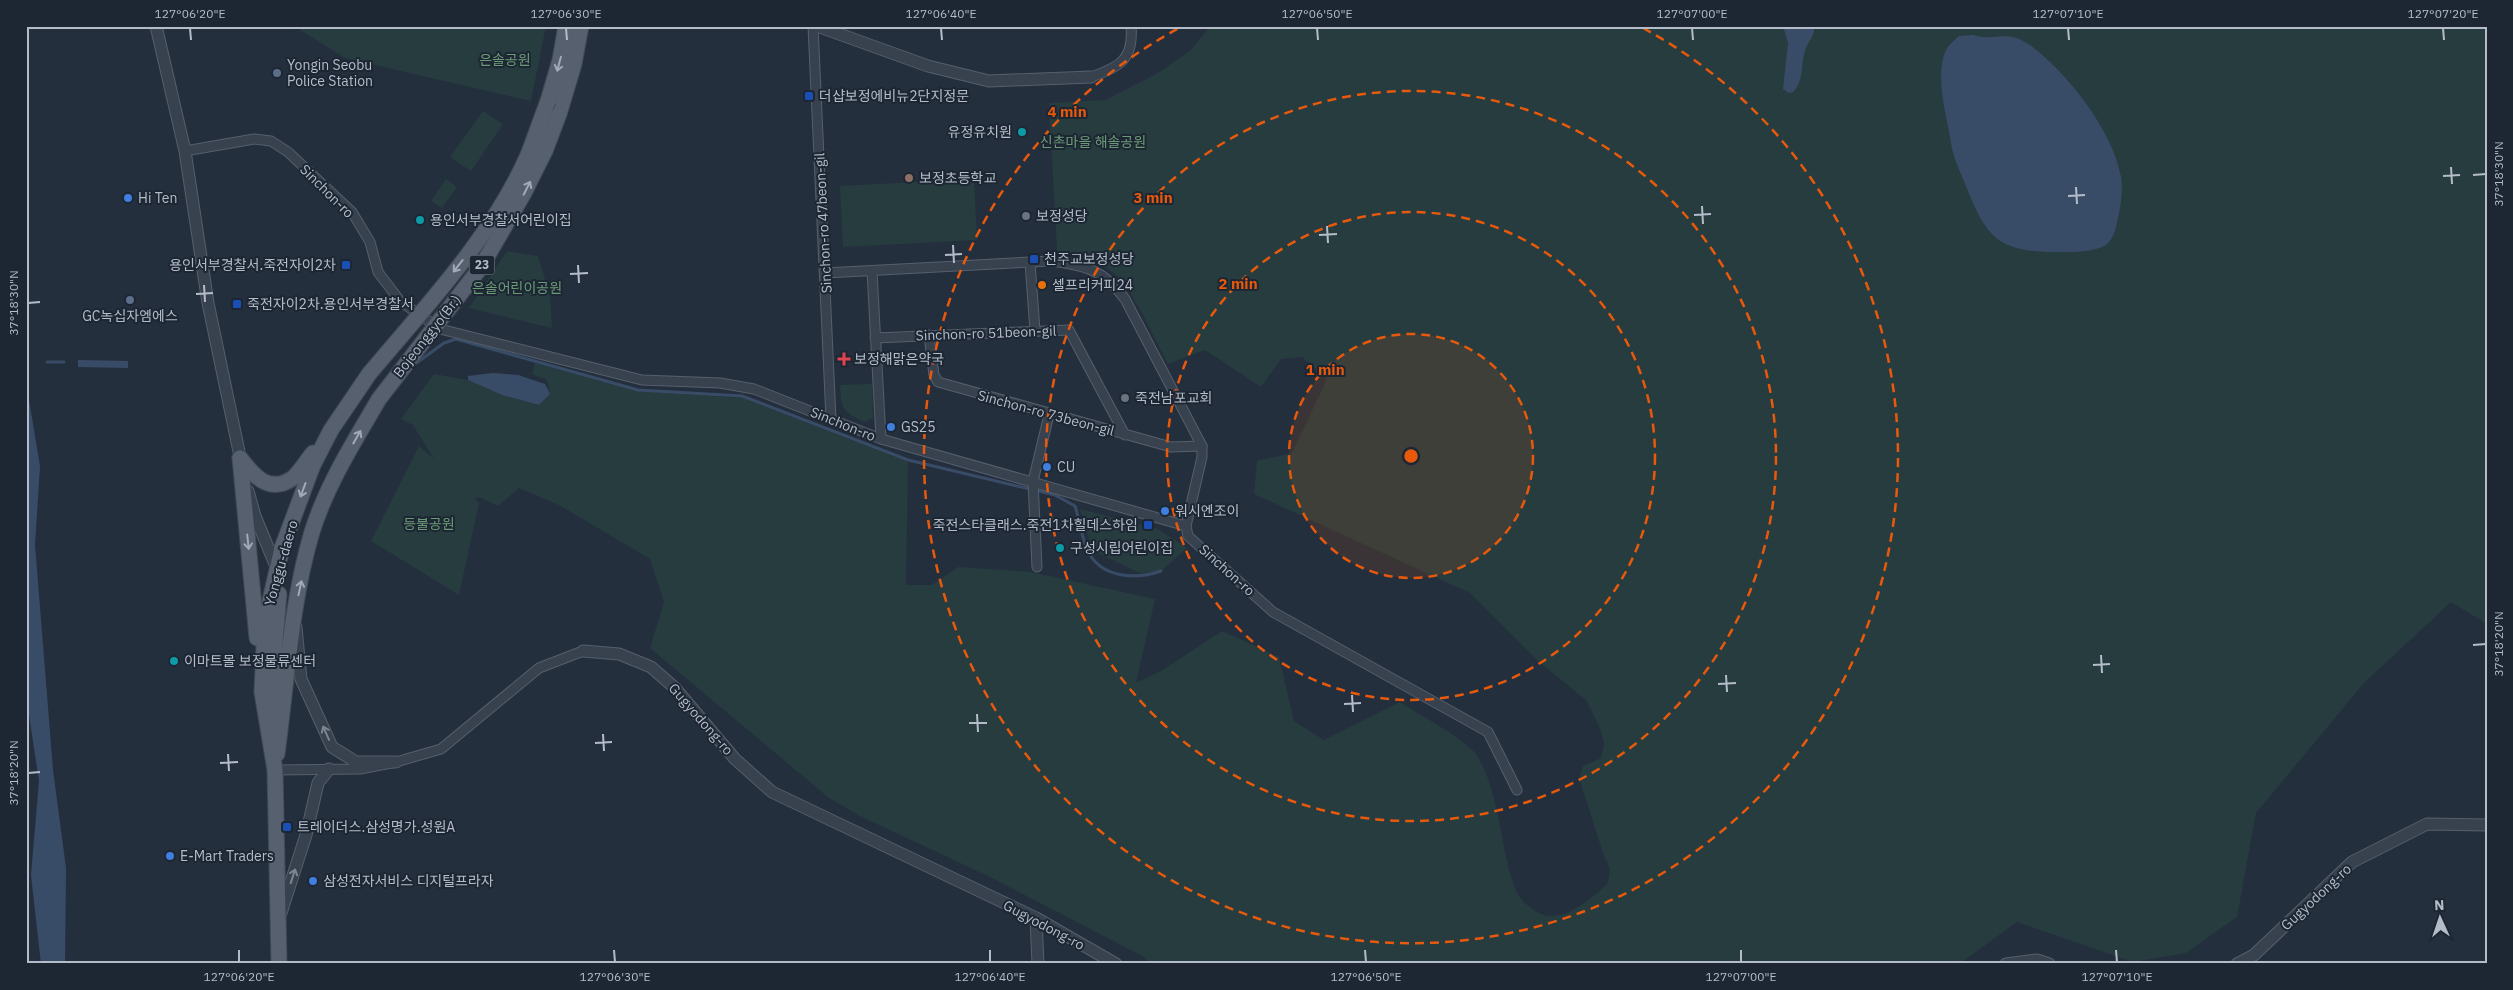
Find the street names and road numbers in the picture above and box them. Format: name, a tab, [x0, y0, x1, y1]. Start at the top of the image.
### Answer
street label: Sinchon-ro 47beon-gil	[810, 152, 836, 294]
street label: Sinchon-ro	[296, 160, 358, 222]
road number: 23	[470, 256, 494, 274]
street label: Bojeonggyo(Br.)	[389, 291, 465, 381]
street label: Sinchon-ro 51beon-gil	[915, 322, 1057, 344]
street label: Sinchon-ro 73beon-gil	[976, 386, 1117, 440]
street label: Sinchon-ro	[808, 403, 878, 445]
street label: Yonggu-daero	[260, 518, 302, 608]
street label: Sinchon-ro	[1195, 540, 1259, 600]
street label: Gugyodong-ro	[665, 679, 737, 759]
street label: Gugyodong-ro	[2277, 860, 2355, 934]
street label: Gugyodong-ro	[1000, 896, 1088, 954]

